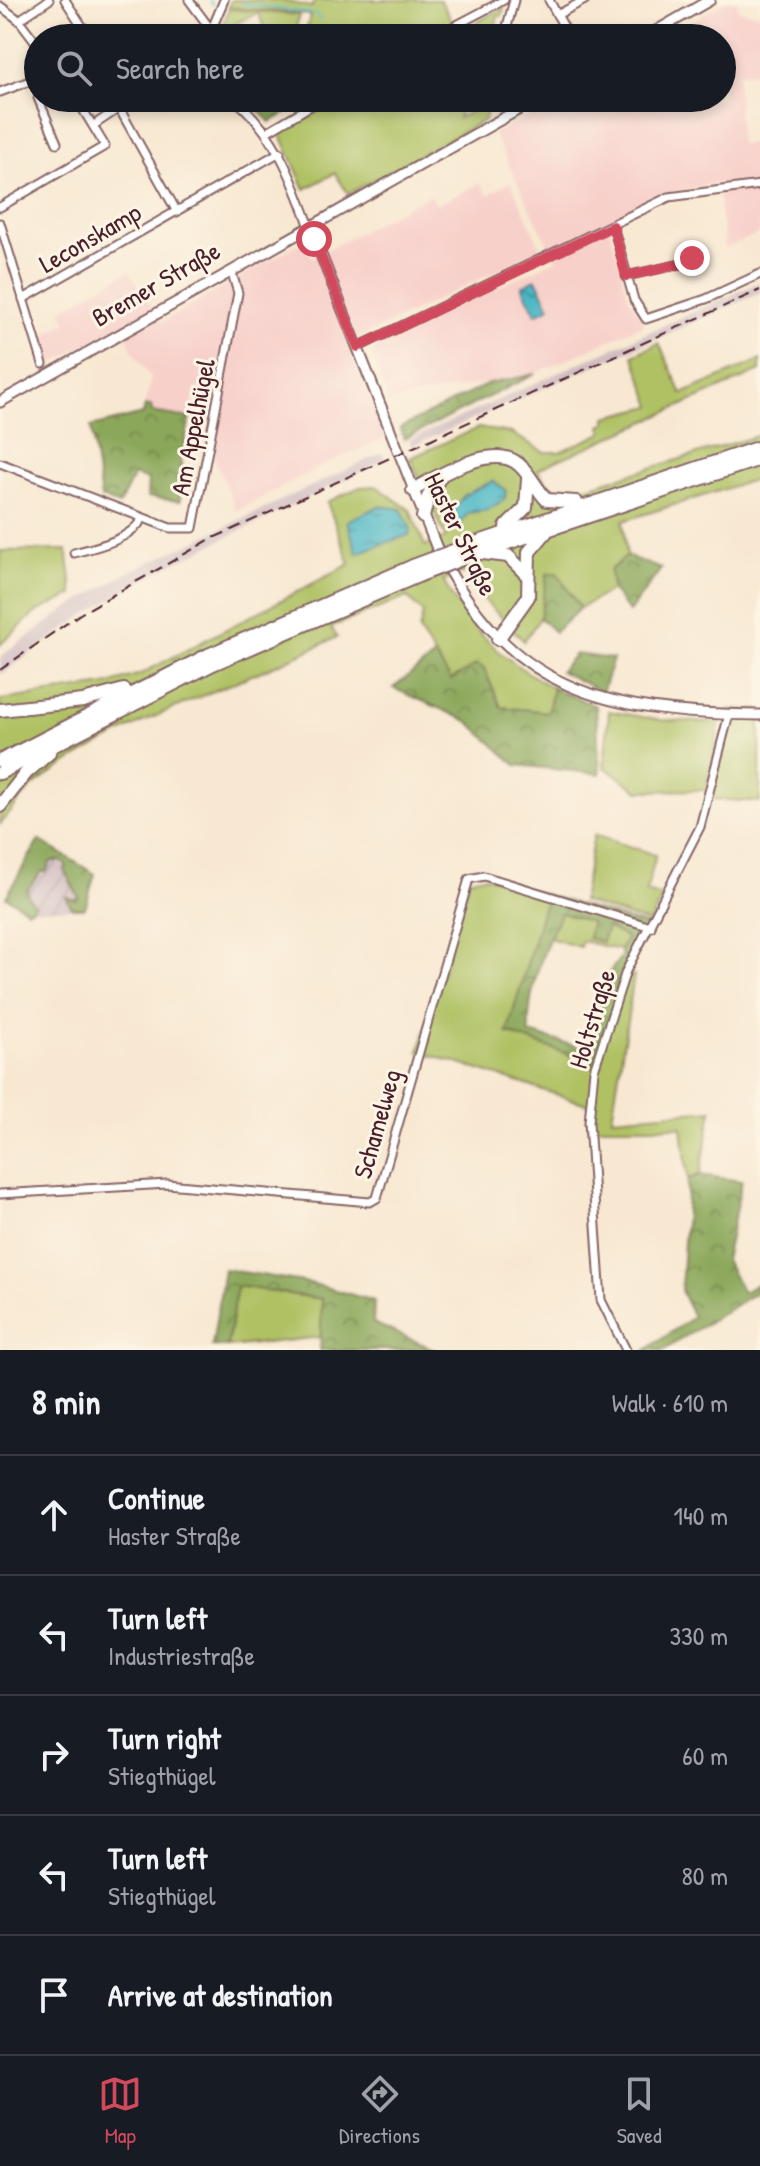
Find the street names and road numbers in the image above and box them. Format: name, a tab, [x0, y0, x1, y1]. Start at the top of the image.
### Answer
street label: Leconskamp	[32, 194, 147, 281]
street label: Bremer Straße	[85, 233, 226, 334]
street label: Am Appelhügel	[162, 355, 223, 498]
street label: Haster Straße	[417, 466, 506, 601]
street label: Holtstraße	[560, 965, 623, 1073]
street label: Schamelweg	[344, 1065, 409, 1183]

